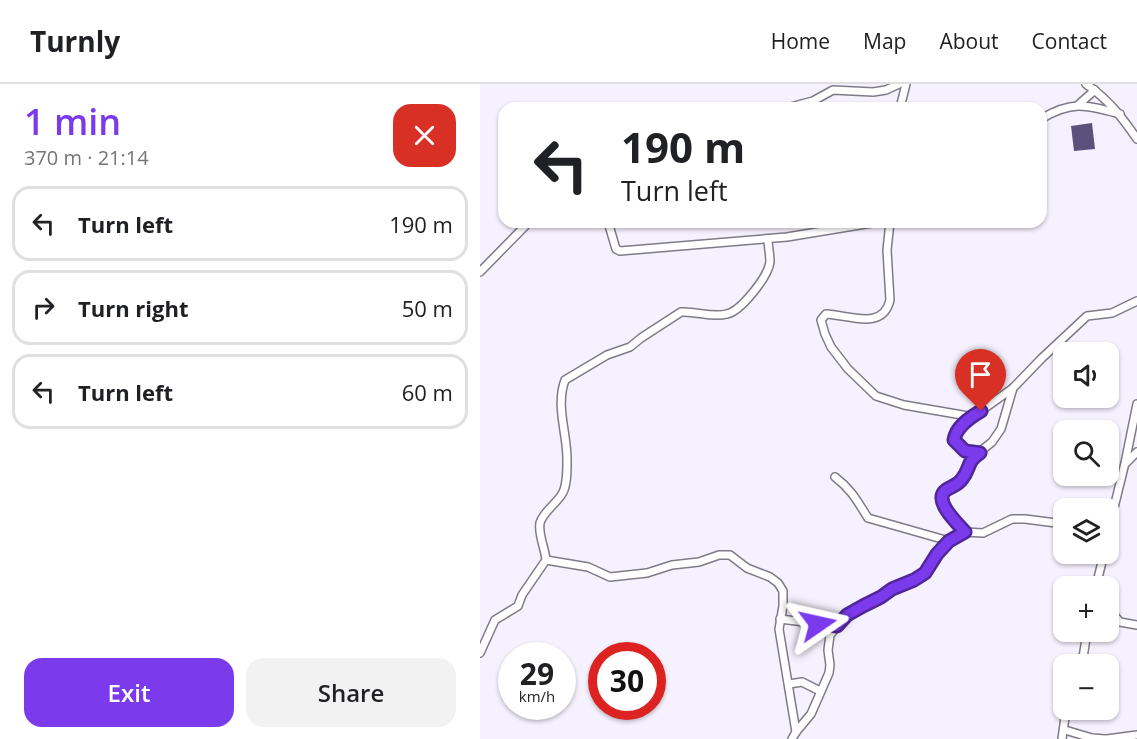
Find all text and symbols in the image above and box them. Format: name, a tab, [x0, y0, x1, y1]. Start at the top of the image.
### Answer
text: Turnly	[30, 22, 120, 60]
text: Home	[771, 27, 830, 55]
text: Map	[863, 27, 906, 55]
text: About	[939, 27, 999, 55]
text: Contact	[1032, 27, 1107, 55]
text: 1 min	[24, 97, 121, 146]
button: close	[393, 104, 456, 167]
text: 190 m	[621, 118, 745, 175]
icon: left	[522, 126, 600, 204]
text: 370 m · 21:14	[24, 144, 149, 171]
text: Turn left	[621, 172, 728, 209]
icon: left	[27, 207, 60, 240]
text: Turn left	[78, 209, 173, 239]
text: 190 m	[389, 209, 453, 239]
icon: right	[27, 291, 60, 324]
text: Turn right	[78, 293, 189, 323]
text: 50 m	[402, 293, 453, 323]
map controls	[1053, 342, 1119, 720]
button: sound	[1053, 342, 1119, 408]
pin	[955, 349, 1006, 411]
icon: arrive	[964, 358, 997, 391]
icon: left	[27, 375, 60, 408]
text: Turn left	[78, 377, 173, 407]
text: 60 m	[402, 377, 453, 407]
button: search	[1053, 420, 1119, 486]
button: layers	[1053, 498, 1119, 564]
button: +	[1053, 576, 1119, 642]
position arrow	[786, 592, 850, 656]
speed limit sign: 30	[588, 642, 666, 720]
text: 29	[520, 653, 554, 694]
button: −	[1053, 654, 1119, 720]
button: Exit	[24, 658, 234, 727]
button: Share	[246, 658, 456, 727]
text: km/h	[519, 686, 555, 706]

